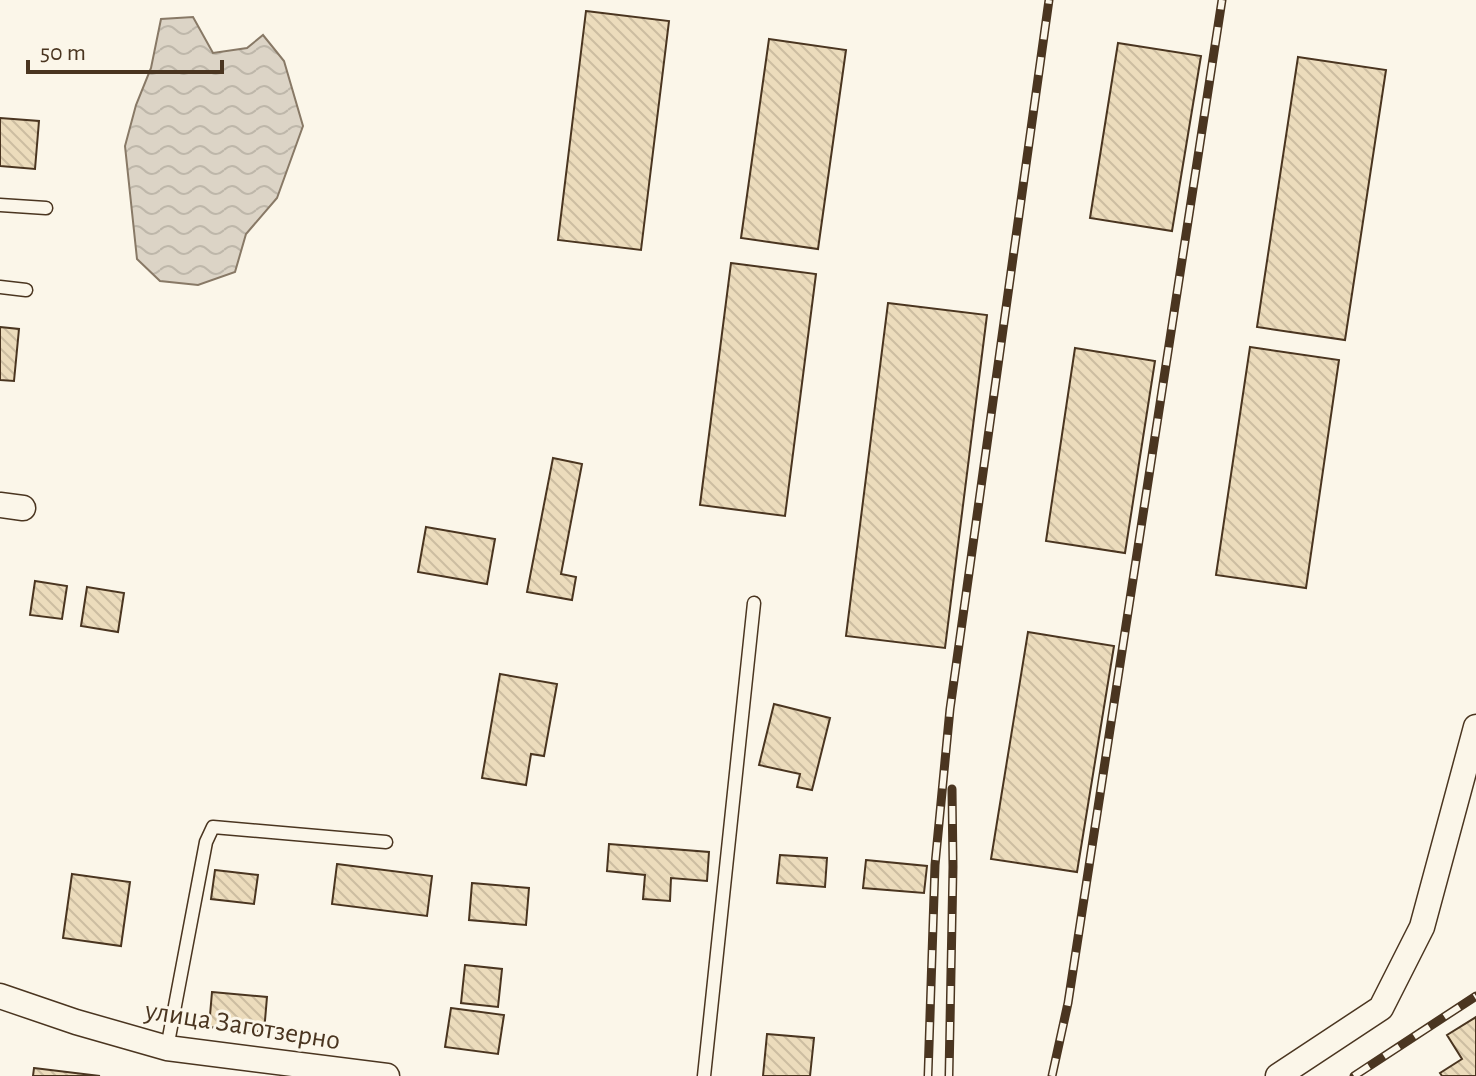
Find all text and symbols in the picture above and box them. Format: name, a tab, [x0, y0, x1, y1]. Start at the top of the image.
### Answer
scale bar	[28, 24, 222, 74]
text: 50 m	[40, 41, 86, 65]
street label: улица Заготзерно	[142, 997, 342, 1055]

